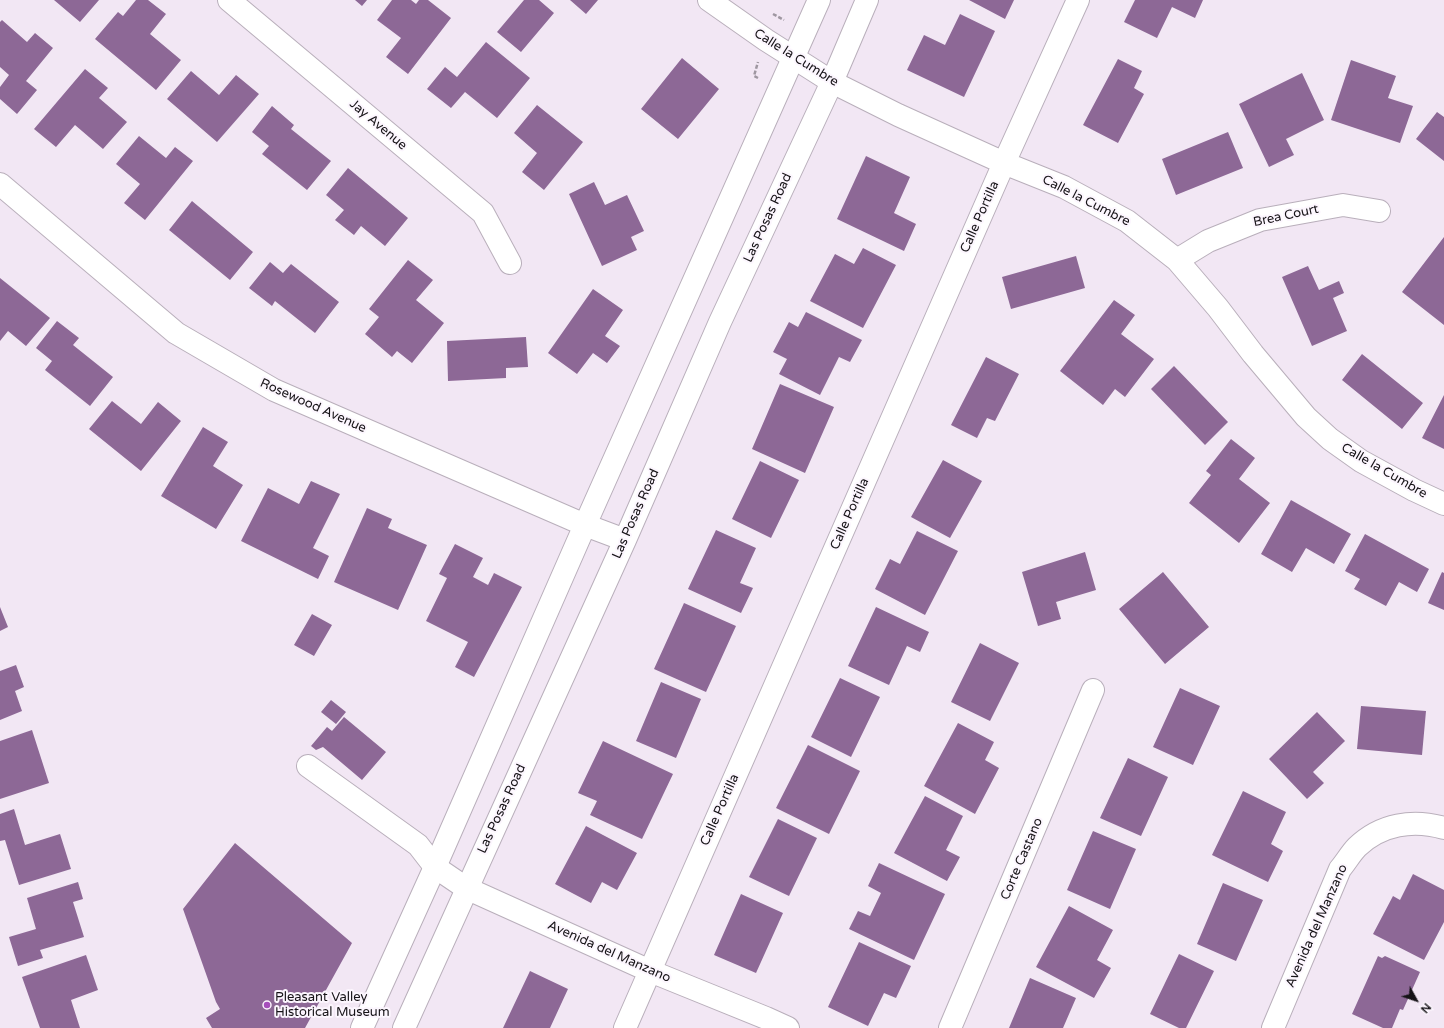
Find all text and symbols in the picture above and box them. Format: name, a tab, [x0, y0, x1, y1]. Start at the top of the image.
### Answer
street label: Calle la Cumbre	[751, 26, 841, 90]
street label: Jay Avenue	[346, 96, 410, 154]
street label: Las Posas Road	[740, 171, 796, 265]
street label: Calle la Cumbre	[1039, 172, 1133, 230]
street label: Calle Portilla	[957, 179, 1003, 255]
street label: Brea Court	[1252, 201, 1320, 231]
street label: Rosewood Avenue	[257, 376, 369, 436]
street label: Calle la Cumbre	[1338, 440, 1430, 502]
street label: Las Posas Road	[609, 467, 663, 561]
street label: Calle Portilla	[827, 476, 873, 552]
street label: Las Posas Road	[474, 762, 530, 856]
street label: Calle Portilla	[697, 772, 743, 848]
street label: Corte Castano	[998, 815, 1046, 903]
street label: Avenida del Manzano	[1283, 862, 1351, 990]
street label: Avenida del Manzano	[545, 918, 673, 986]
north arrow	[1396, 980, 1436, 1020]
place label: Pleasant Valley Historical Museum	[275, 990, 390, 1021]
marker: Pleasant Valley Historical Museum	[262, 1000, 272, 1010]
text: N	[1418, 1000, 1433, 1016]

